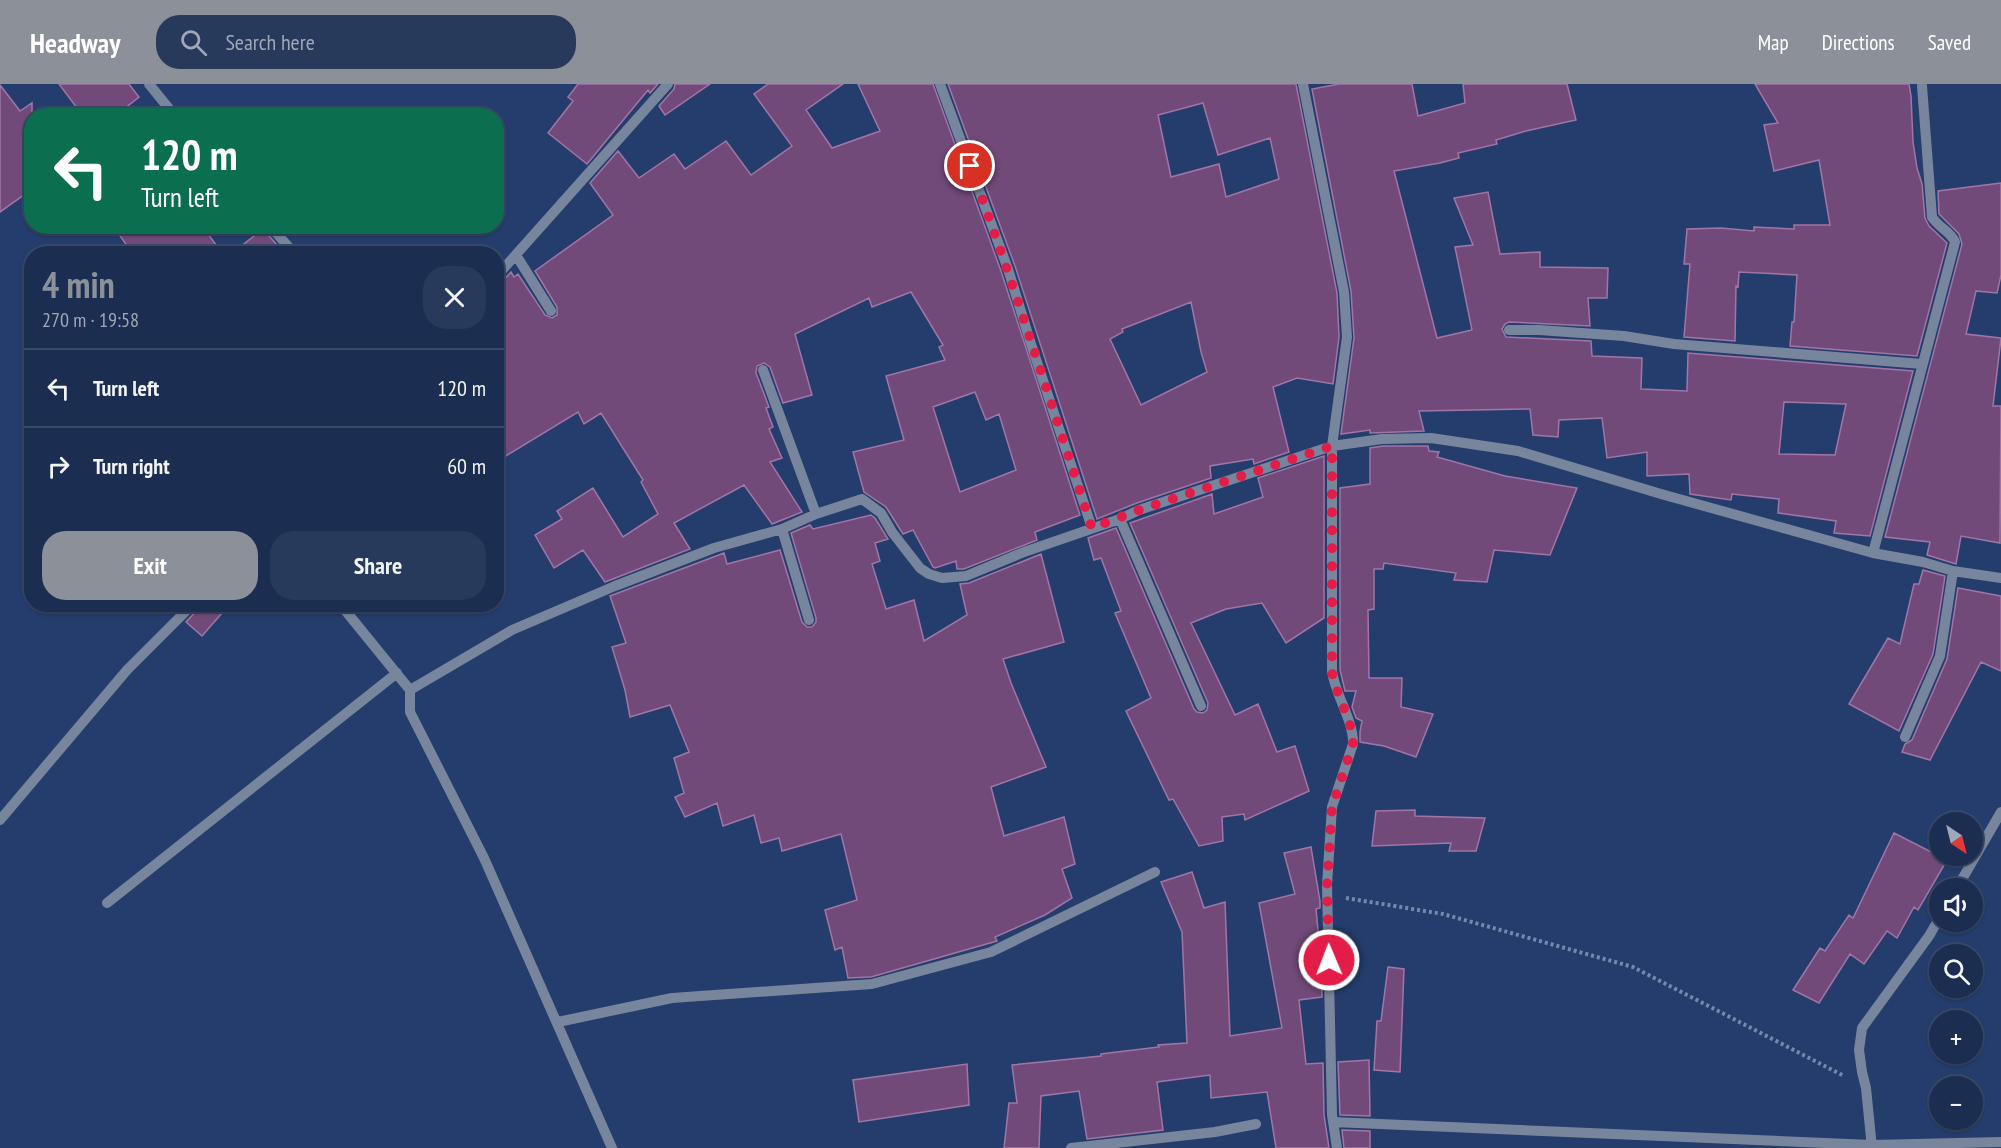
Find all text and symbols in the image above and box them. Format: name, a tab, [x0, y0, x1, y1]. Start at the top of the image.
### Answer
search box	[156, 15, 576, 69]
text: Headway	[30, 24, 120, 61]
icon: search	[177, 26, 210, 59]
text: Search here	[225, 28, 315, 56]
text: Map	[1758, 29, 1789, 56]
text: Directions	[1822, 29, 1895, 56]
text: Saved	[1928, 29, 1971, 56]
text: 120 m	[141, 127, 238, 182]
icon: left	[42, 132, 120, 210]
pin	[944, 140, 995, 191]
icon: arrive	[953, 149, 986, 182]
text: Turn left	[141, 180, 219, 214]
text: 4 min	[42, 261, 115, 308]
button: close	[423, 266, 486, 329]
text: 270 m · 19:58	[42, 307, 139, 333]
icon: left	[42, 372, 75, 405]
text: Turn left	[93, 374, 159, 402]
text: 120 m	[437, 374, 486, 402]
icon: right	[42, 450, 75, 483]
text: Turn right	[93, 452, 170, 480]
text: 60 m	[447, 452, 486, 480]
button: Exit	[42, 531, 258, 600]
button: Share	[270, 531, 486, 600]
north arrow	[1929, 812, 1983, 866]
map controls	[1929, 812, 1983, 1130]
button: sound	[1929, 878, 1983, 932]
position arrow	[1297, 928, 1361, 992]
button: search	[1929, 944, 1983, 998]
button: +	[1929, 1010, 1983, 1064]
button: −	[1929, 1076, 1983, 1130]

